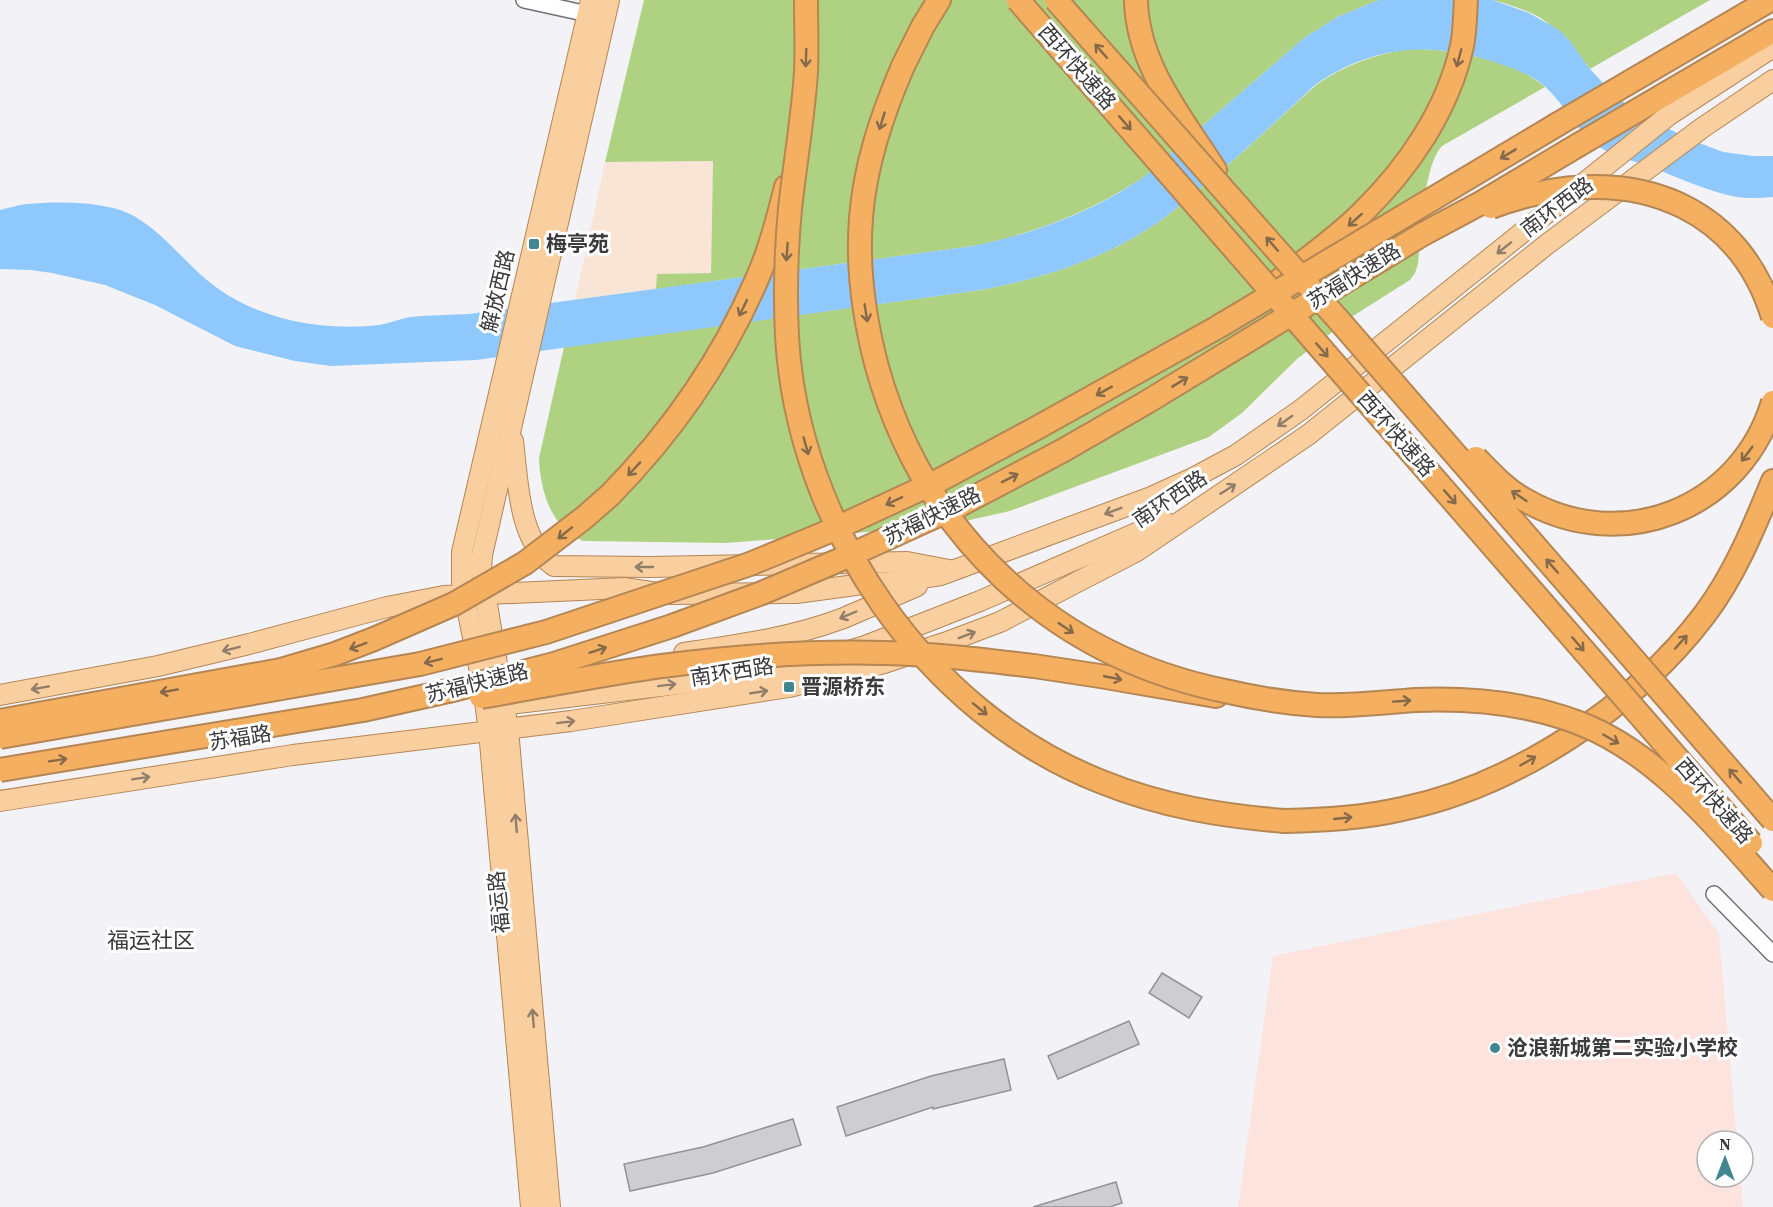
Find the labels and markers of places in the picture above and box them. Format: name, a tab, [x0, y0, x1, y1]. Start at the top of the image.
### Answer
place label: 梅亭苑	[546, 229, 609, 258]
marker: 梅亭苑	[527, 237, 541, 251]
place label: 晋源桥东	[801, 672, 885, 701]
marker: 晋源桥东	[782, 680, 796, 694]
place label: 沧浪新城第二实验小学校	[1507, 1033, 1738, 1062]
marker: 沧浪新城第二实验小学校	[1488, 1041, 1502, 1055]

